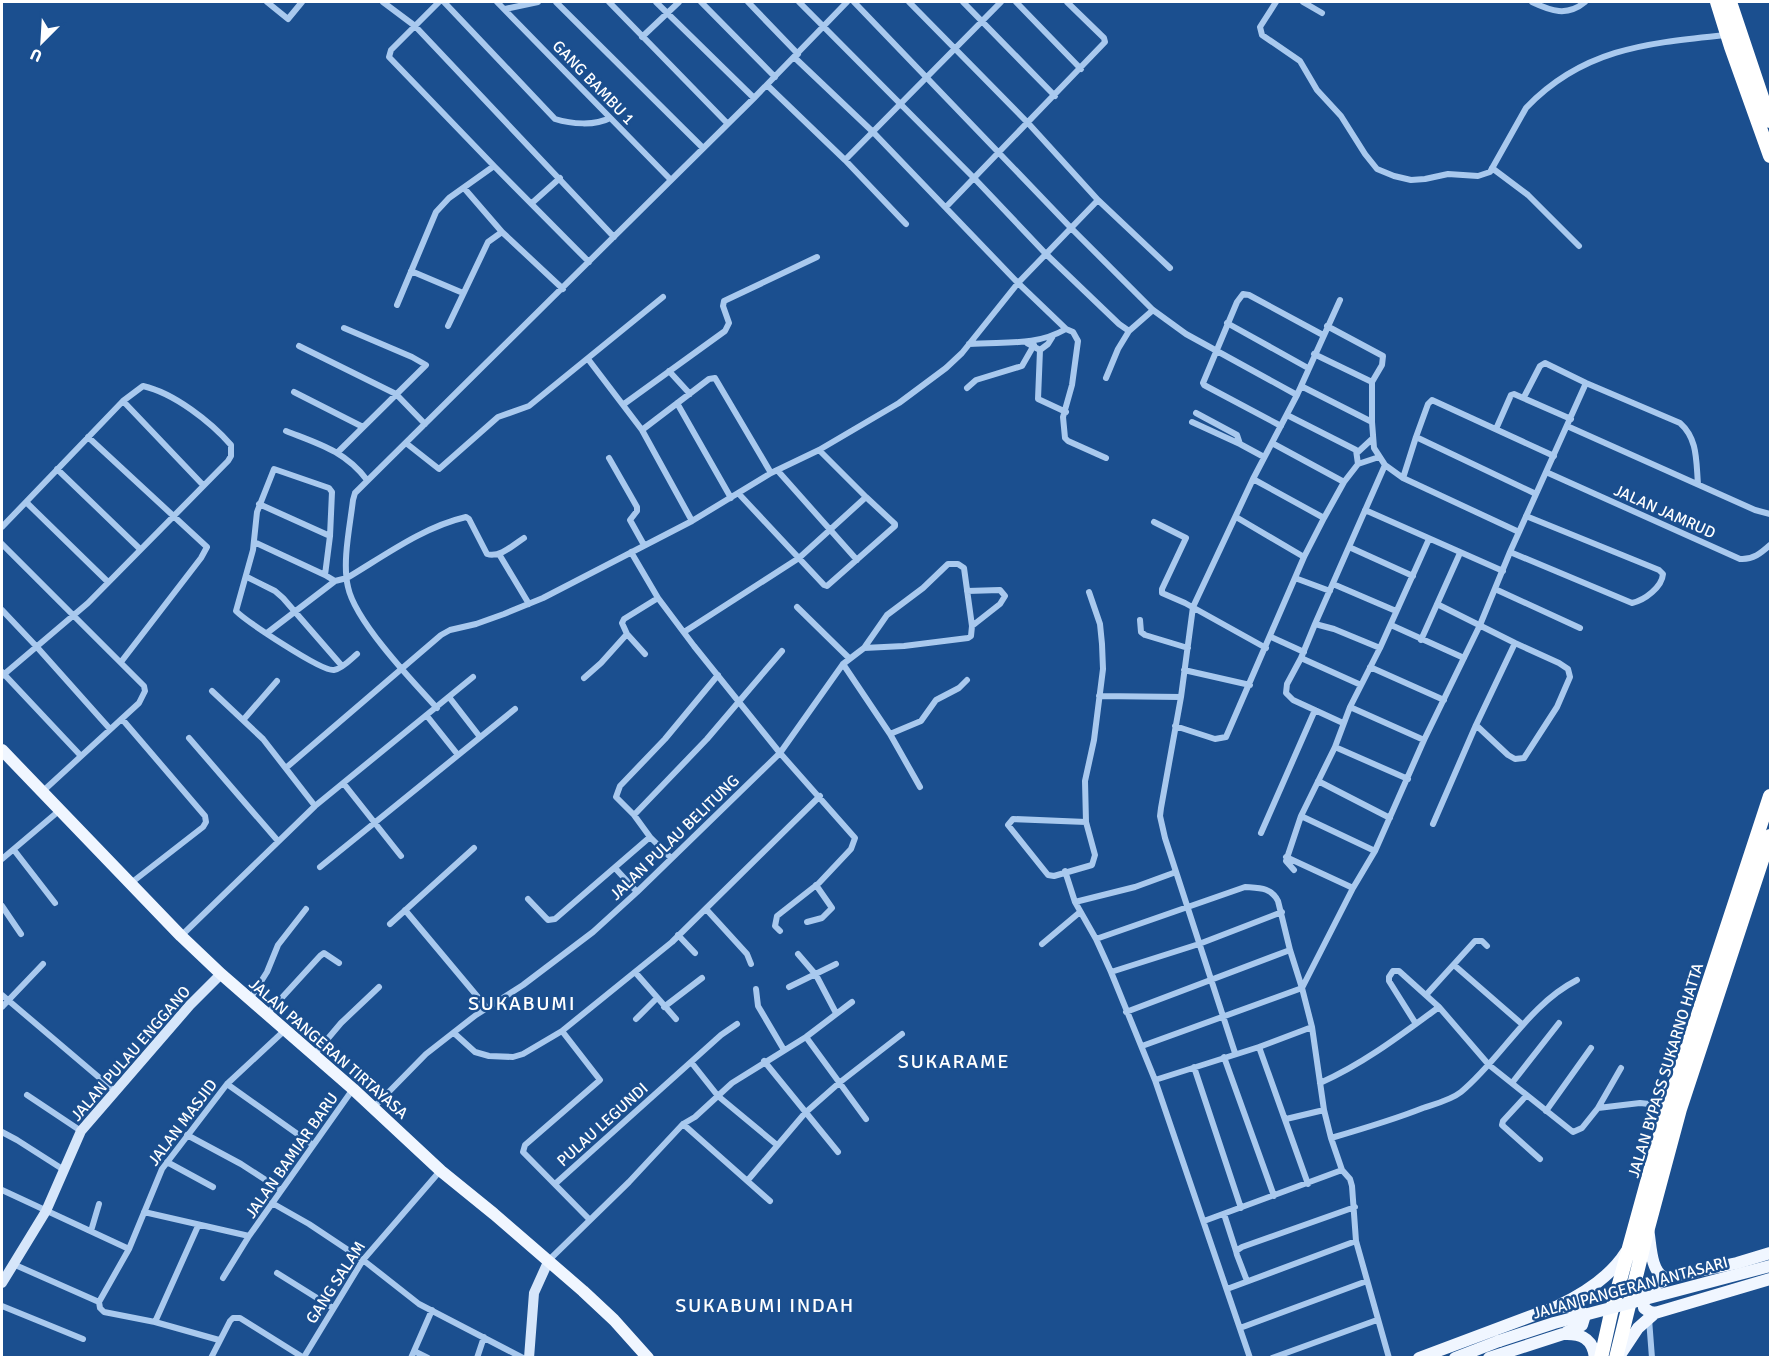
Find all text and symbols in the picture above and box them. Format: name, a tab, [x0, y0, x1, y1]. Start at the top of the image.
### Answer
north arrow	[12, 12, 72, 72]
street label: GANG BAMBU 1	[548, 36, 639, 129]
text: U	[27, 43, 45, 66]
street label: JALAN JAMRUD	[1611, 481, 1718, 543]
street label: JALAN PULAU BELITUNG	[606, 771, 744, 905]
street label: JALAN BYPASS SUKARNO HATTA	[1624, 960, 1708, 1180]
street label: JALAN PANGERAN TIRTAYASA	[245, 974, 412, 1123]
street label: JALAN PULAU ENGGANO	[67, 982, 195, 1125]
district label: SUKABUMI	[468, 991, 576, 1016]
district label: SUKARAME	[898, 1049, 1010, 1074]
street label: JALAN MASJID	[144, 1076, 222, 1170]
street label: PULAU LEGUNDI	[553, 1079, 652, 1171]
street label: JALAN BAMIAR BARU	[241, 1089, 343, 1222]
street label: GANG SALAM	[302, 1238, 370, 1328]
street label: JALAN PANGERAN ANTASARI	[1530, 1252, 1730, 1324]
district label: SUKABUMI INDAH	[675, 1293, 855, 1318]

